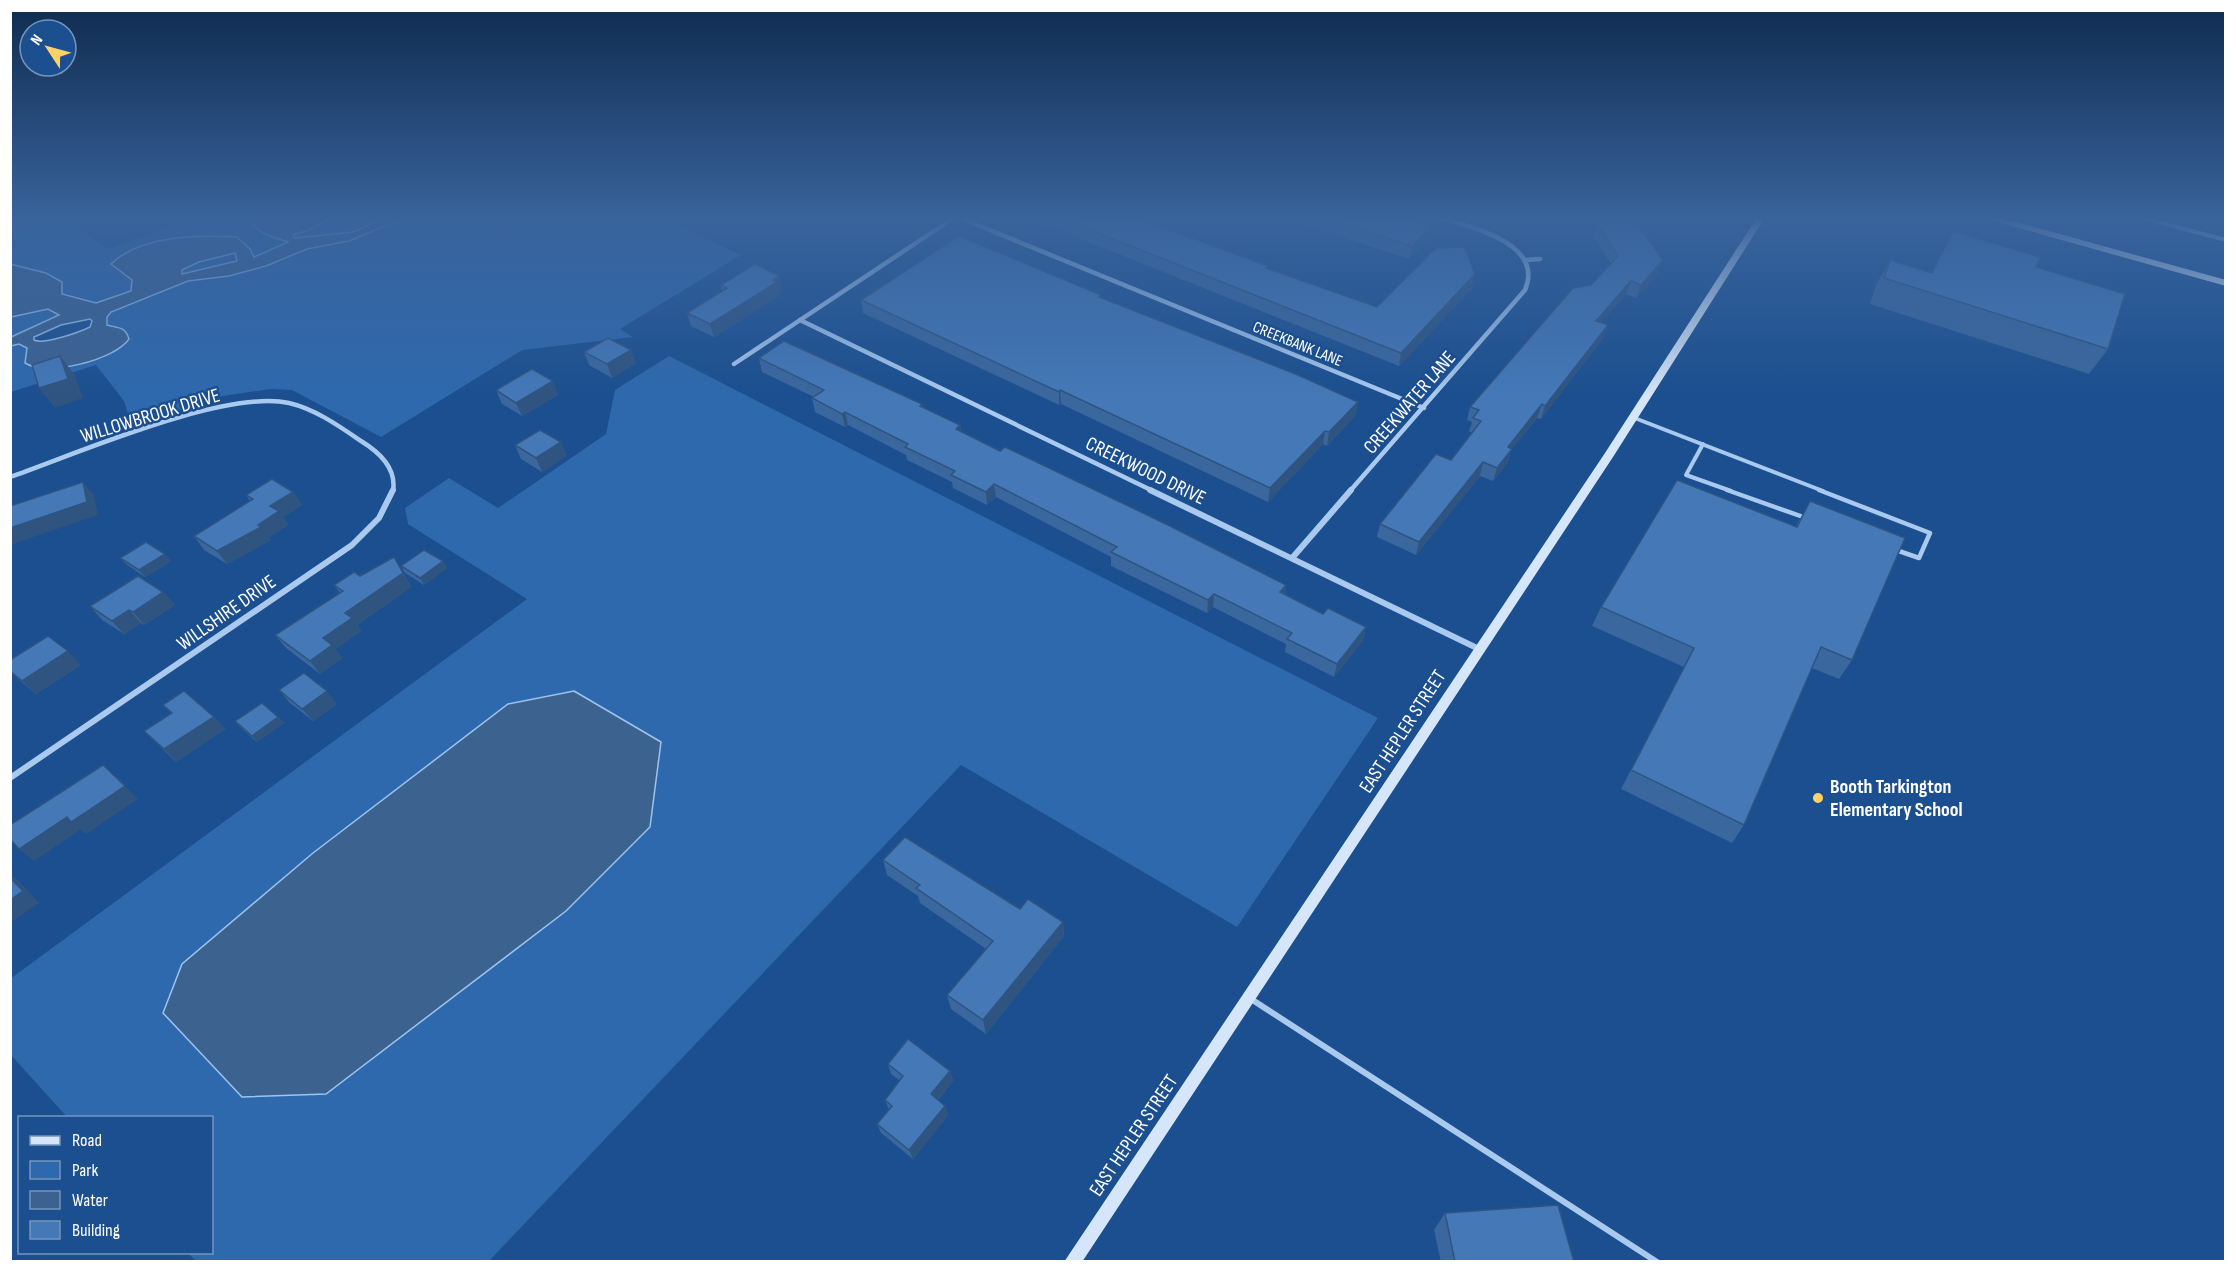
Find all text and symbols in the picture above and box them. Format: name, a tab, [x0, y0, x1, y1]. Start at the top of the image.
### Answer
north arrow	[18, 18, 78, 78]
text: N	[27, 31, 47, 49]
street label: CREEKBANK LANE	[1250, 318, 1345, 371]
street label: CREEKWATER LANE	[1359, 346, 1461, 459]
street label: WILLOWBROOK DRIVE	[78, 383, 223, 449]
street label: CREEKWOOD DRIVE	[1082, 431, 1210, 510]
street label: WILLSHIRE DRIVE	[172, 570, 281, 656]
street label: EAST HEPLER STREET	[1354, 666, 1451, 797]
place label: Booth Tarkington Elementary School	[1830, 775, 1963, 822]
marker: Booth Tarkington Elementary School	[1811, 791, 1825, 805]
street label: EAST HEPLER STREET	[1084, 1070, 1183, 1201]
legend	[18, 1116, 213, 1254]
text: Road	[72, 1130, 102, 1151]
text: Park	[72, 1160, 98, 1181]
text: Water	[72, 1190, 108, 1211]
text: Building	[72, 1220, 120, 1241]

